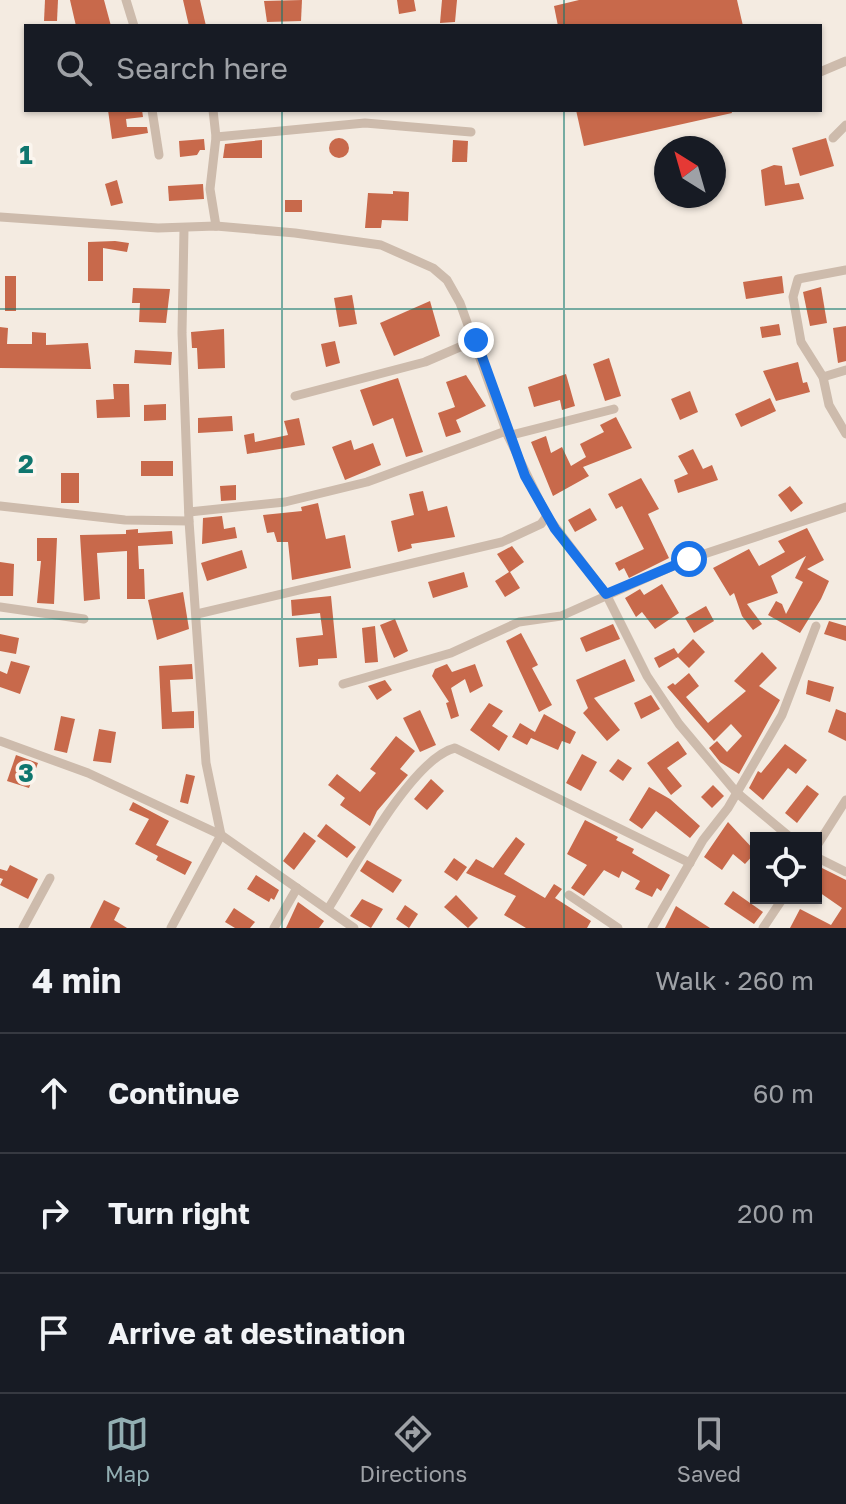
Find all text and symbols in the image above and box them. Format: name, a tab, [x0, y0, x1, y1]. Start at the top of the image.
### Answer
search box	[24, 24, 822, 112]
icon: search	[52, 46, 96, 90]
text: Search here	[116, 50, 288, 86]
north arrow	[654, 136, 726, 208]
text: 1	[19, 139, 33, 170]
route end	[458, 322, 494, 358]
text: 2	[18, 448, 34, 479]
route start	[671, 541, 707, 577]
text: 3	[18, 757, 34, 788]
map controls	[750, 832, 822, 904]
button: locate	[750, 832, 822, 904]
text: 4 min	[32, 960, 121, 1000]
text: Walk · 260 m	[655, 965, 814, 996]
icon: ahead	[32, 1071, 76, 1115]
text: Continue	[108, 1075, 239, 1111]
text: 60 m	[753, 1078, 814, 1109]
icon: right	[32, 1191, 76, 1235]
text: Turn right	[108, 1195, 250, 1231]
text: 200 m	[737, 1198, 814, 1229]
icon: arrive	[32, 1311, 76, 1355]
text: Arrive at destination	[108, 1315, 405, 1351]
tab: Map	[105, 1412, 150, 1487]
tab: Directions	[360, 1412, 467, 1487]
tab: Saved	[677, 1412, 741, 1487]

